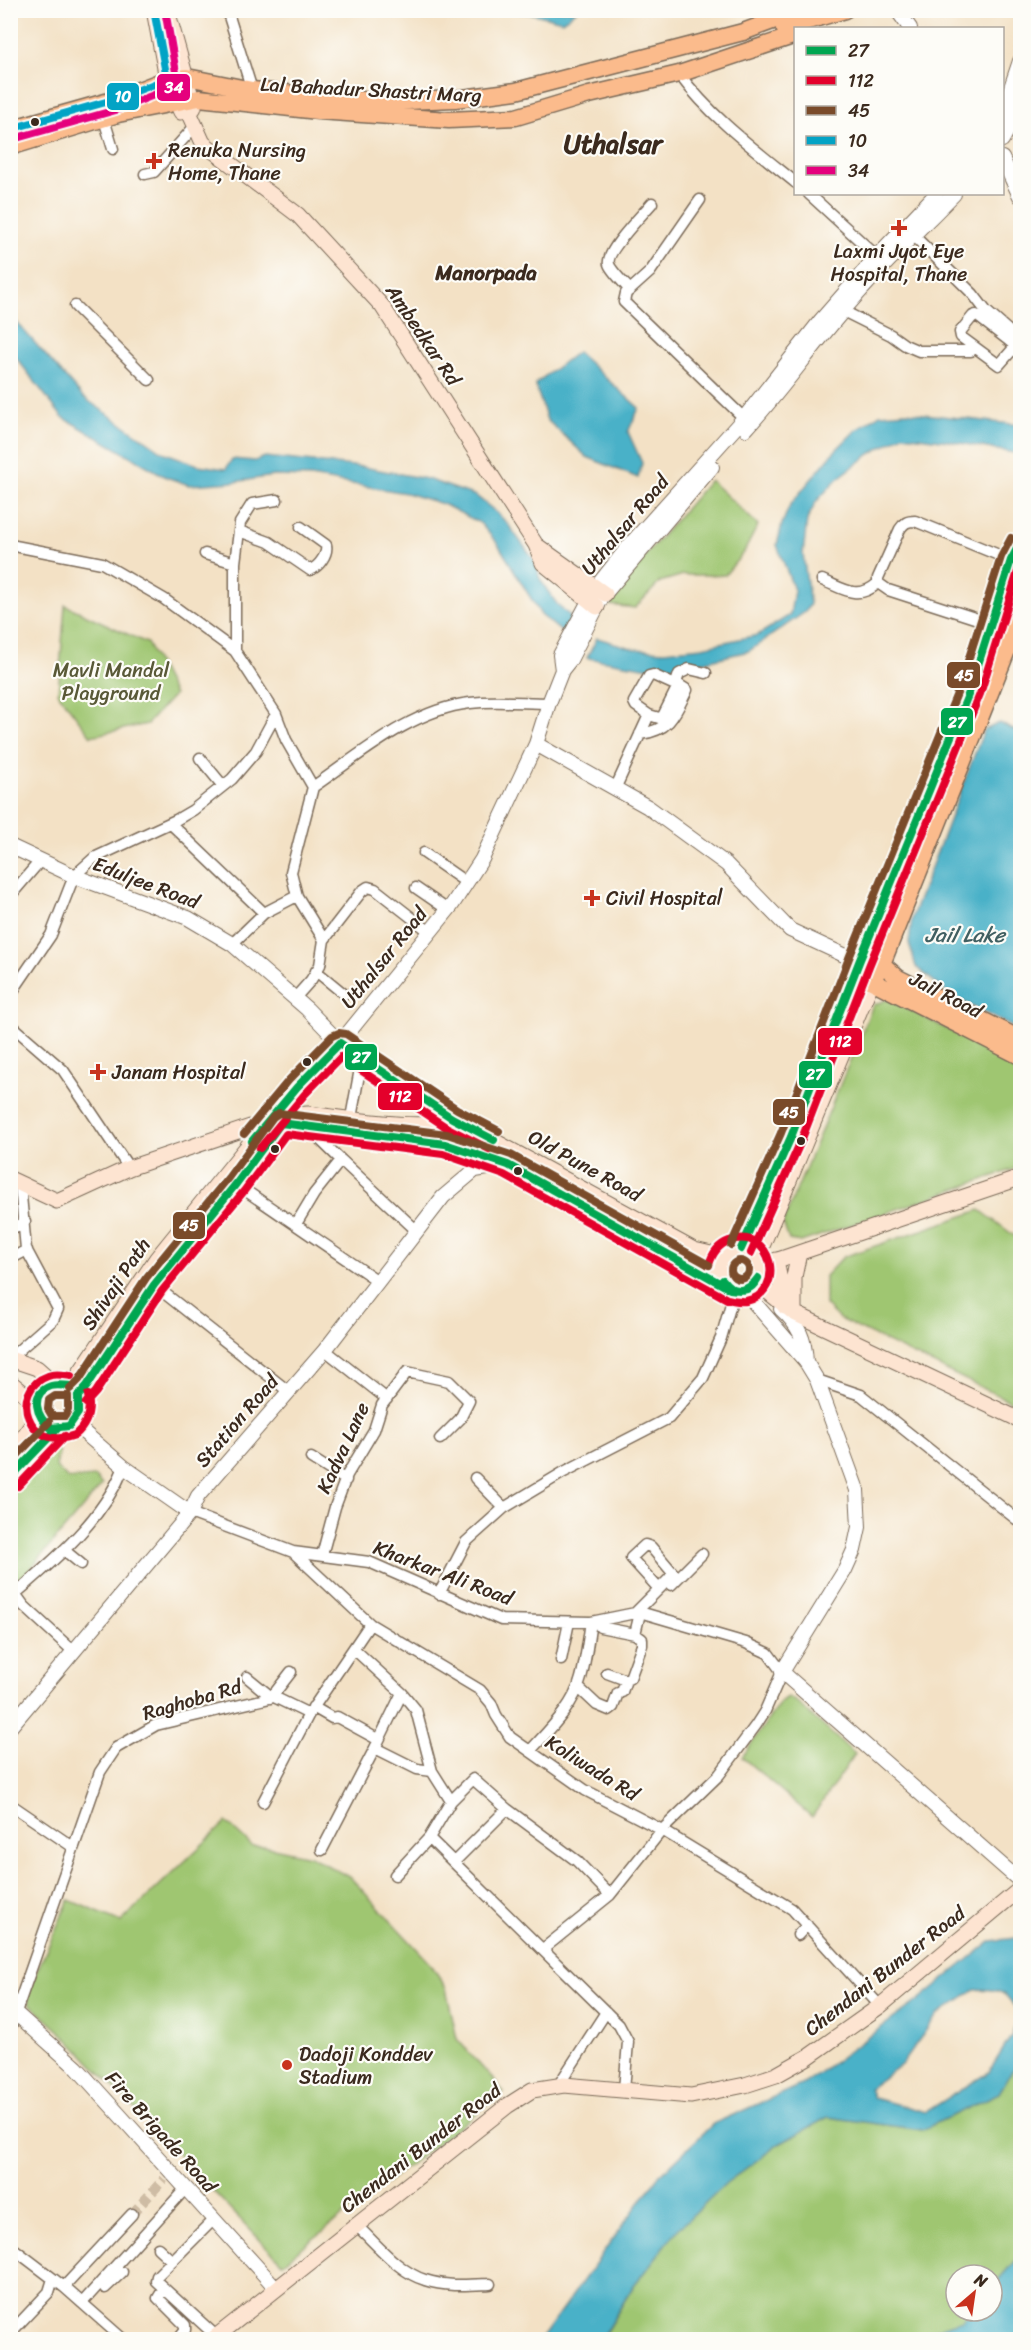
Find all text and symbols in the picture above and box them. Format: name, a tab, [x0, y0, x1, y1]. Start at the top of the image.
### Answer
legend	[794, 27, 1004, 195]
text: 27	[848, 35, 870, 67]
text: 112	[848, 65, 874, 97]
street label: Lal Bahadur Shastri Marg	[259, 67, 483, 113]
line badge: 34	[156, 73, 191, 102]
text: 34	[164, 73, 183, 102]
line badge: 10	[106, 82, 140, 111]
text: 10	[115, 82, 131, 111]
text: 45	[848, 95, 870, 127]
unlabelled marker	[29, 116, 41, 128]
district label: Uthalsar	[564, 121, 665, 167]
text: 10	[848, 125, 867, 157]
place label: Renuka Nursing Home, Thane	[168, 133, 306, 191]
marker: Renuka Nursing Home, Thane	[145, 152, 163, 170]
text: 34	[848, 155, 869, 187]
marker: Laxmi Jyot Eye Hospital, Thane	[890, 219, 908, 237]
place label: Laxmi Jyot Eye Hospital, Thane	[831, 234, 967, 292]
district label: Manorpada	[434, 254, 537, 292]
street label: Ambedkar Rd	[375, 276, 471, 394]
street label: Uthalsar Road	[572, 465, 679, 584]
park label: Mavli Mandal Playground	[53, 653, 170, 711]
line badge: 45	[946, 661, 981, 689]
text: 45	[953, 661, 974, 690]
line badge: 27	[940, 707, 974, 736]
text: 27	[947, 708, 968, 737]
street label: Eduljee Road	[87, 847, 206, 920]
place label: Civil Hospital	[606, 881, 723, 916]
marker: Civil Hospital	[583, 889, 601, 907]
street label: Uthalsar Road	[332, 898, 437, 1017]
water label: Jail Lake	[925, 916, 1007, 954]
street label: Jail Road	[902, 961, 990, 1029]
line badge: 112	[817, 1027, 863, 1056]
text: 112	[829, 1027, 852, 1056]
line badge: 27	[344, 1043, 378, 1071]
text: 27	[351, 1043, 372, 1072]
place label: Janam Hospital	[111, 1055, 246, 1090]
unlabelled marker	[301, 1056, 313, 1068]
line badge: 27	[798, 1060, 833, 1089]
text: 27	[805, 1060, 826, 1089]
marker: Janam Hospital	[89, 1063, 107, 1081]
line badge: 112	[377, 1082, 423, 1111]
text: 112	[389, 1082, 412, 1111]
line badge: 45	[772, 1098, 806, 1126]
text: 45	[778, 1098, 799, 1127]
street label: Old Pune Road	[521, 1120, 650, 1213]
unlabelled marker	[795, 1135, 807, 1147]
unlabelled marker	[269, 1143, 281, 1155]
unlabelled marker	[512, 1165, 524, 1177]
line badge: 45	[172, 1211, 206, 1240]
text: 45	[178, 1211, 199, 1240]
street label: Shivaji Path	[72, 1230, 160, 1338]
street label: Station Road	[186, 1365, 289, 1476]
street label: Kadva Lane	[306, 1396, 380, 1500]
street label: Kharkar Ali Road	[368, 1530, 519, 1616]
street label: Raghoba Rd	[138, 1669, 247, 1731]
street label: Koliwada Rd	[538, 1725, 647, 1812]
street label: Chendani Bunder Road	[797, 1896, 975, 2045]
place label: Dadoji Konddev Stadium	[299, 2037, 433, 2095]
marker: Dadoji Konddev Stadium	[280, 2058, 294, 2072]
street label: Fire Brigade Road	[96, 2063, 227, 2203]
street label: Chendani Bunder Road	[333, 2073, 511, 2222]
north arrow	[944, 2263, 1004, 2323]
text: N	[968, 2264, 994, 2296]

